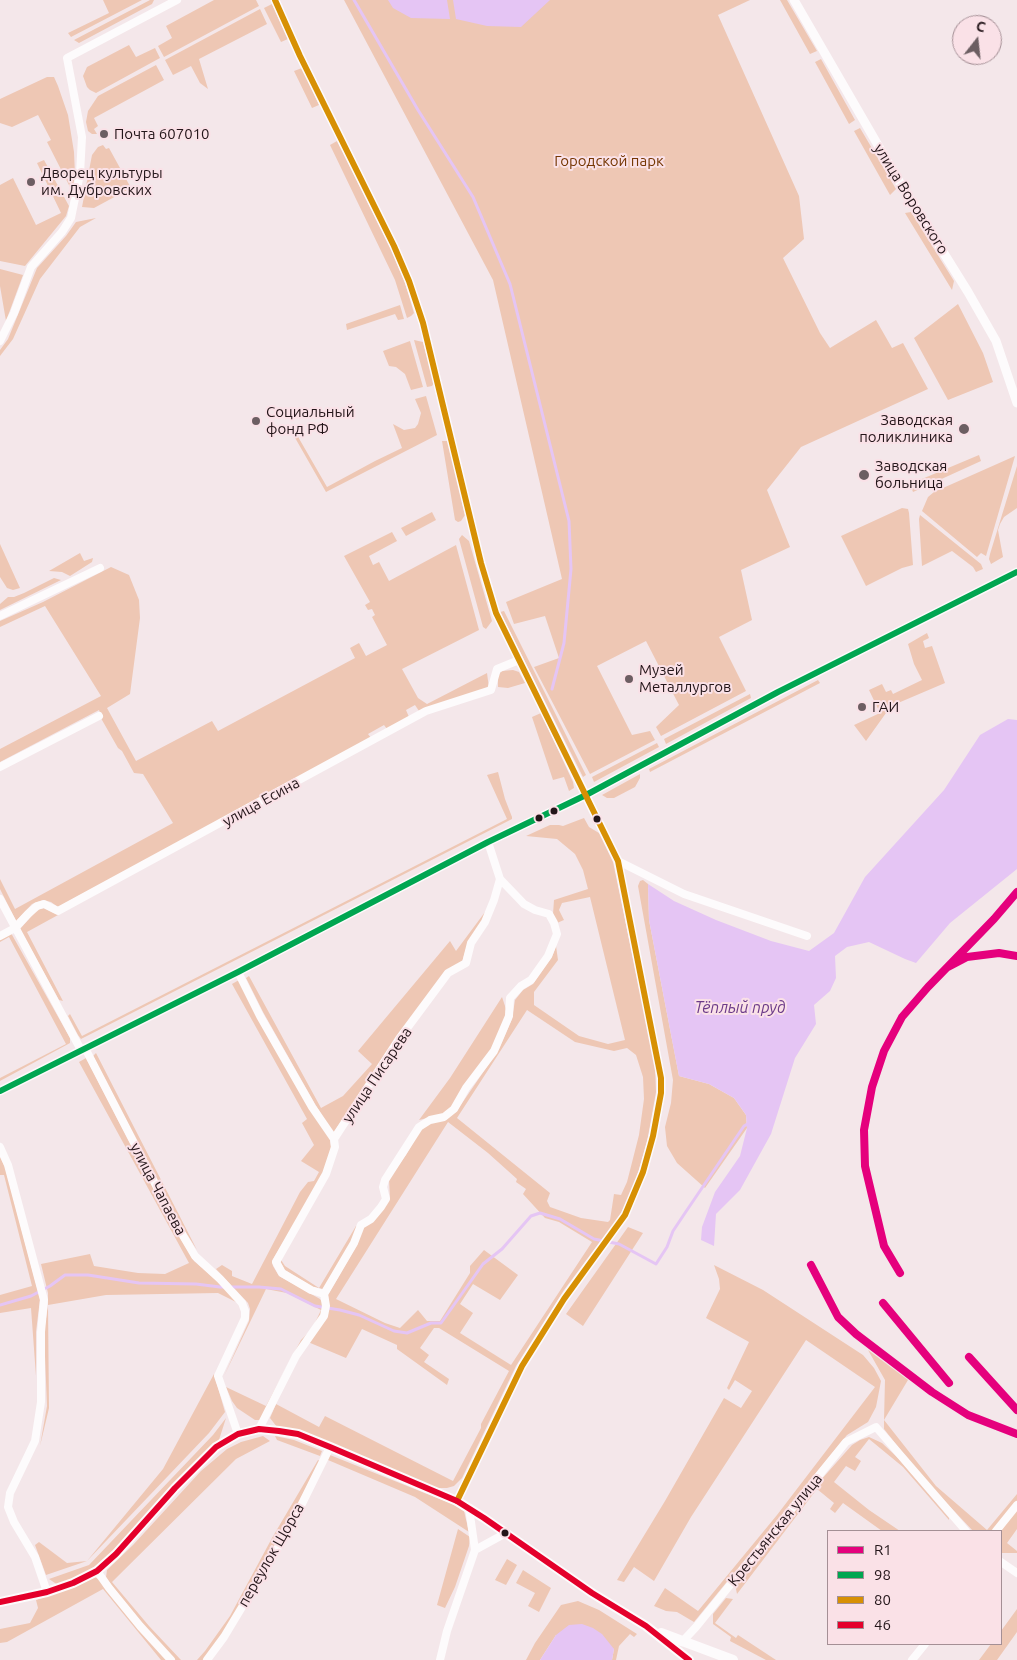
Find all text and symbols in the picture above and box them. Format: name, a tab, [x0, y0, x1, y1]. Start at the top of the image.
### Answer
north arrow	[952, 15, 1002, 65]
text: С	[974, 18, 987, 35]
place label: Почта 607010	[114, 125, 210, 143]
marker: Почта 607010	[98, 128, 110, 140]
street label: улица Воровского	[870, 141, 952, 257]
park label: Городской парк	[554, 152, 664, 170]
place label: Дворец культуры им. Дубровских	[41, 164, 163, 199]
marker: Дворец культуры им. Дубровских	[25, 176, 37, 188]
place label: Социальный фонд РФ	[266, 403, 355, 438]
place label: Заводская поликлиника	[859, 411, 953, 446]
marker: Социальный фонд РФ	[250, 415, 262, 427]
marker: Заводская поликлиника	[957, 422, 971, 436]
place label: Заводская больница	[875, 457, 947, 492]
marker: Заводская больница	[857, 468, 871, 482]
place label: Музей Металлургов	[639, 661, 731, 696]
marker: Музей Металлургов	[623, 673, 635, 685]
place label: ГАИ	[872, 698, 899, 716]
marker: ГАИ	[856, 701, 868, 713]
street label: улица Есина	[219, 773, 303, 831]
unlabelled marker	[549, 806, 559, 816]
unlabelled marker	[534, 813, 544, 823]
unlabelled marker	[592, 814, 602, 824]
water label: Тёплый пруд	[695, 998, 785, 1018]
street label: улица Писарева	[338, 1024, 416, 1126]
street label: улица Чапаева	[126, 1140, 190, 1238]
street label: Крестьянская улица	[724, 1470, 826, 1590]
street label: переулок Щорса	[234, 1500, 308, 1610]
unlabelled marker	[500, 1528, 510, 1538]
legend	[827, 1530, 1002, 1645]
text: R1	[874, 1541, 892, 1558]
text: 98	[874, 1566, 891, 1583]
text: 80	[874, 1591, 891, 1608]
text: 46	[874, 1616, 891, 1633]

